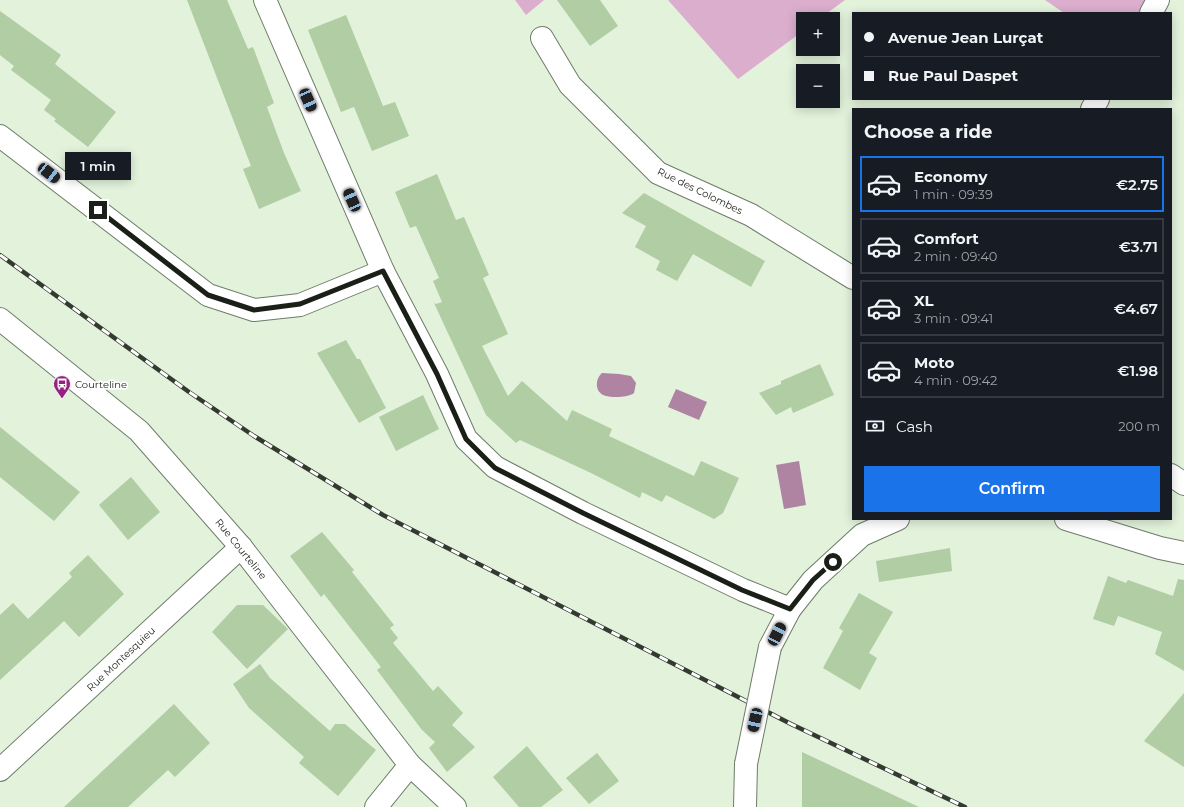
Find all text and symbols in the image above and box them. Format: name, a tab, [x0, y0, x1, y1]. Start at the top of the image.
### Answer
map controls	[796, 12, 840, 108]
button: +	[796, 12, 840, 56]
text: Avenue Jean Lurçat	[888, 28, 1043, 47]
button: −	[796, 64, 840, 108]
text: Rue Paul Daspet	[888, 66, 1018, 85]
car	[298, 87, 318, 113]
text: Choose a ride	[864, 121, 992, 143]
callout: 1 min	[65, 152, 131, 180]
text: 1 min	[81, 158, 115, 174]
car	[36, 161, 62, 185]
street label: Rue des Colombes	[655, 165, 745, 217]
icon: car	[866, 166, 902, 202]
text: Economy	[914, 167, 987, 186]
text: €2.75	[1116, 175, 1158, 194]
text: 1 min · 09:39	[914, 186, 993, 202]
car	[342, 187, 362, 213]
route end	[89, 201, 107, 219]
icon: car	[866, 228, 902, 264]
text: Comfort	[914, 229, 979, 248]
text: €3.71	[1119, 237, 1158, 256]
text: 2 min · 09:40	[914, 248, 997, 264]
icon: car	[866, 290, 902, 326]
text: XL	[914, 291, 933, 310]
text: €4.67	[1114, 299, 1158, 318]
text: 3 min · 09:41	[914, 310, 993, 326]
icon: car	[866, 352, 902, 388]
text: Moto	[914, 353, 954, 372]
text: €1.98	[1117, 361, 1158, 380]
text: 4 min · 09:42	[914, 372, 997, 388]
bus stop icon: Courteline	[52, 374, 72, 399]
place label: Courteline	[75, 378, 127, 391]
icon: cash	[864, 415, 886, 437]
text: Cash	[896, 417, 933, 436]
text: 200 m	[1118, 418, 1160, 434]
button: Confirm	[864, 466, 1160, 512]
street label: Rue Courteline	[212, 516, 270, 582]
route start	[824, 553, 842, 571]
car	[766, 621, 788, 647]
street label: Rue Montesquieu	[84, 624, 158, 694]
car	[747, 707, 763, 733]

